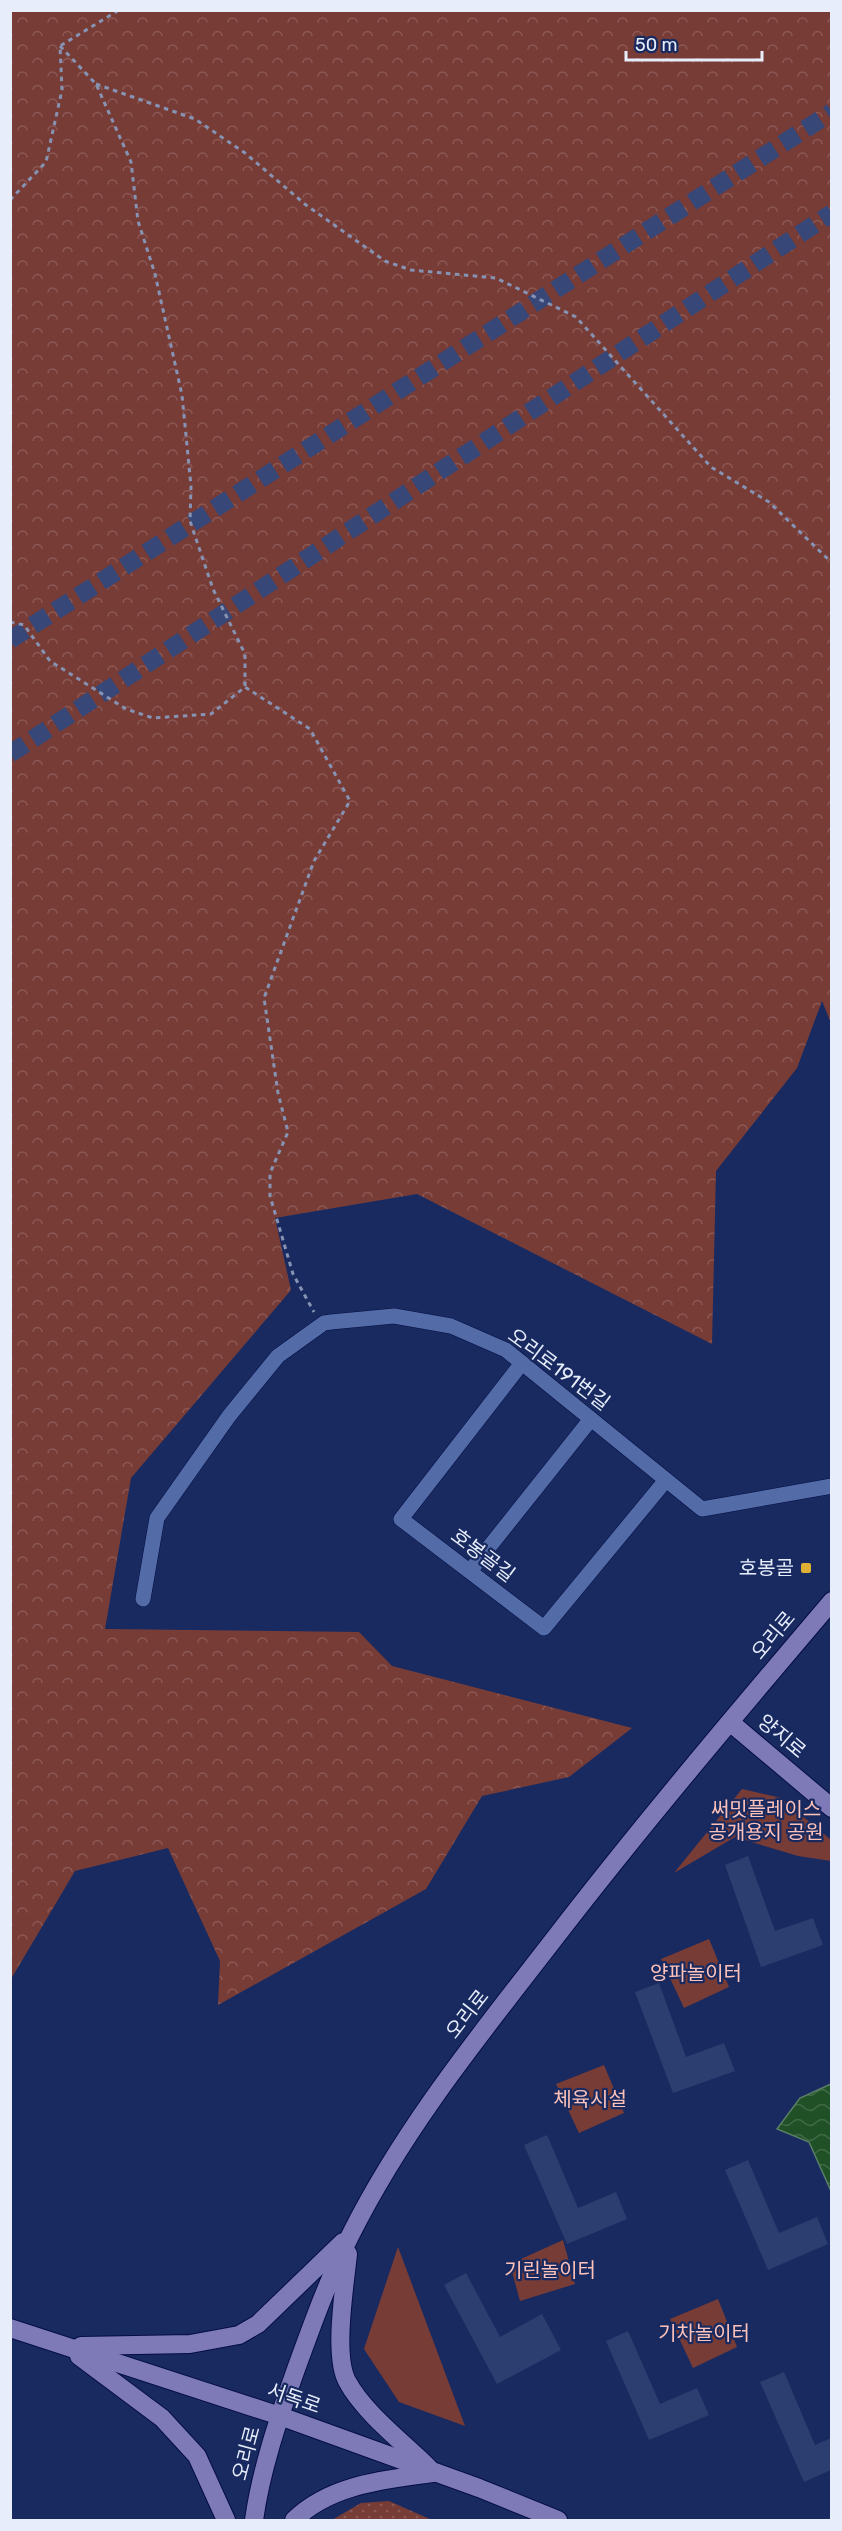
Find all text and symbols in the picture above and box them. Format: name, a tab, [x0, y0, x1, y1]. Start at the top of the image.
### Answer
scale bar	[626, 24, 762, 62]
text: 50 m	[635, 34, 678, 56]
street label: 오리로191번길	[503, 1323, 615, 1415]
street label: 호봉골길	[446, 1523, 520, 1587]
place label: 호봉골	[739, 1556, 794, 1580]
marker: 호봉골	[799, 1561, 813, 1575]
street label: 오리로	[746, 1606, 800, 1664]
street label: 양지로	[753, 1709, 811, 1763]
park label: 써밋플레이스 공개용지 공원	[708, 1797, 824, 1844]
park label: 양파놀이터	[650, 1961, 742, 1985]
street label: 오리로	[441, 1985, 493, 2043]
park label: 체육시설	[553, 2087, 627, 2111]
park label: 기린놀이터	[504, 2258, 596, 2282]
park label: 기차놀이터	[658, 2321, 750, 2345]
street label: 서독로	[264, 2378, 324, 2418]
street label: 오리로	[227, 2423, 265, 2483]

